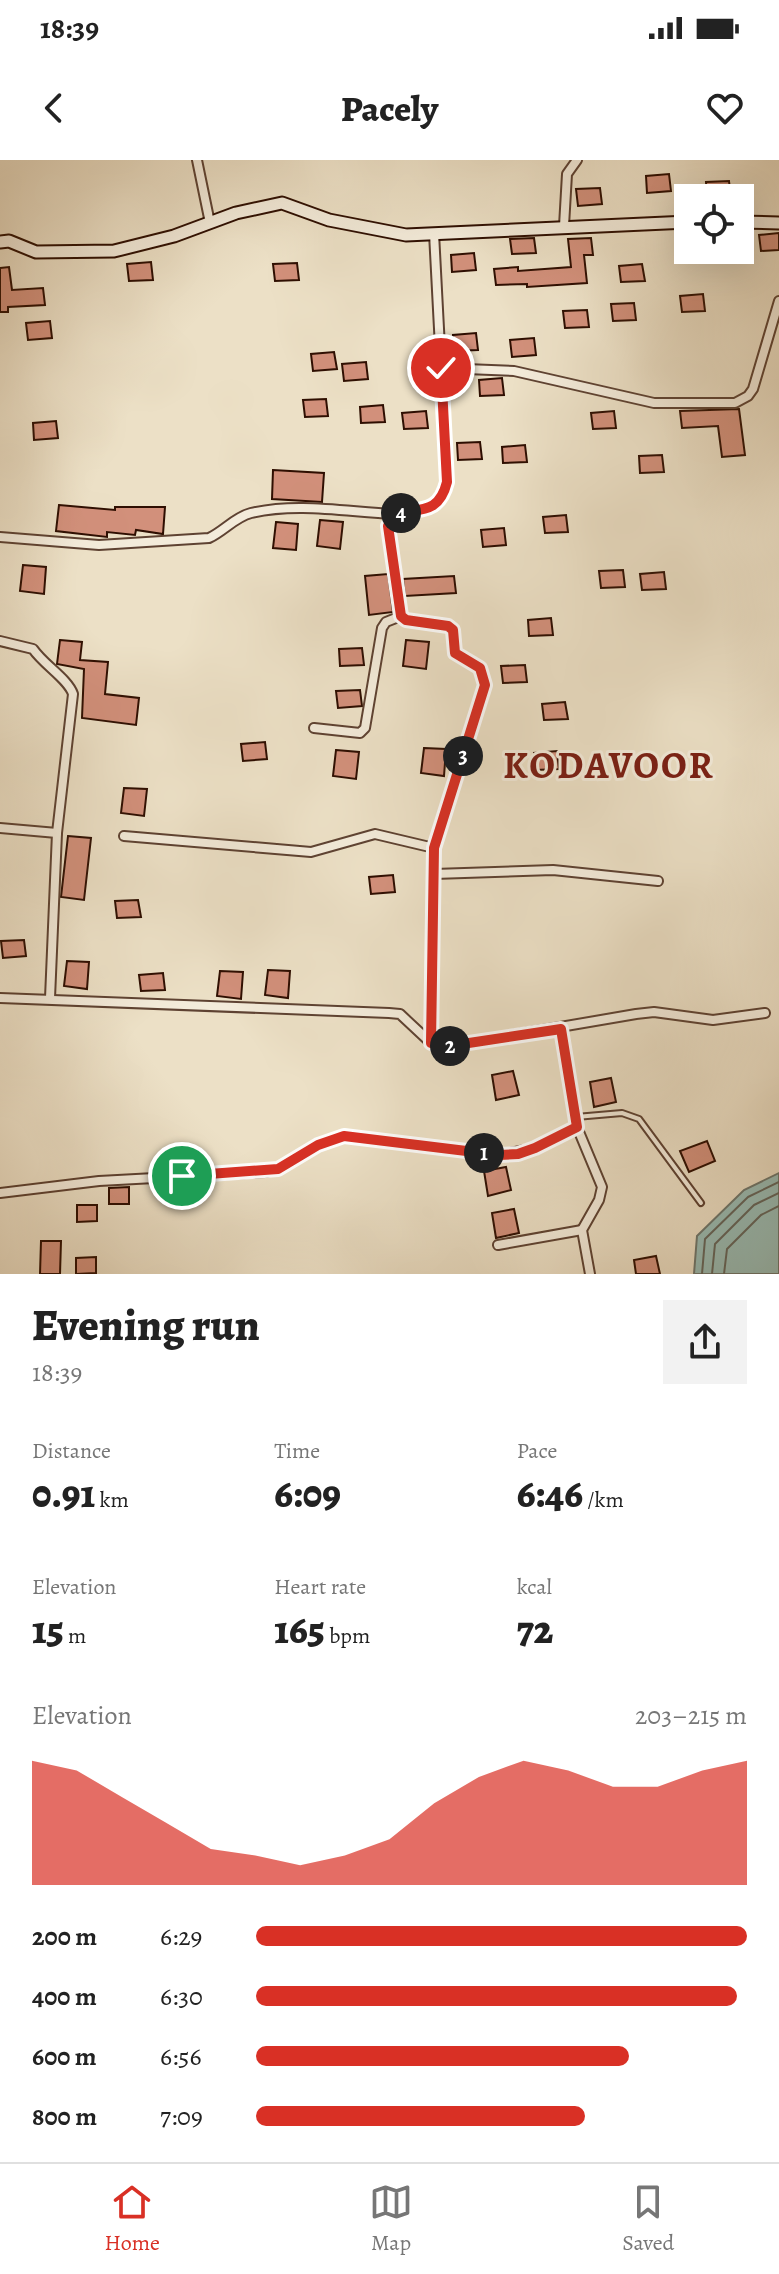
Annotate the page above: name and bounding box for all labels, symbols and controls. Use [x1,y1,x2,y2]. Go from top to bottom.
text: 18:39 [40,8,99,48]
text: Pacely [341,84,438,133]
icon: back [32,86,76,130]
icon: heart [703,86,747,130]
map controls [674,184,754,264]
button: locate [674,184,754,264]
pin [407,334,475,402]
icon: check [419,346,463,390]
pin: 4 [381,493,421,533]
text: 4 [396,498,406,528]
pin: 3 [443,736,483,776]
district label: KODAVOOR [503,739,715,791]
text: 3 [458,741,468,771]
pin: 2 [430,1026,470,1066]
text: 2 [445,1031,455,1061]
pin: 1 [464,1133,504,1173]
text: 1 [480,1138,488,1168]
pin [148,1142,216,1210]
icon: arrive [160,1154,204,1198]
text: Evening run [32,1295,260,1355]
button: share [663,1300,747,1384]
text: 18:39 [32,1355,82,1390]
text: Distance [32,1436,111,1466]
text: Time [274,1436,320,1466]
text: Pace [517,1436,557,1466]
text: 0.91 [32,1466,95,1521]
text: 6:09 [274,1466,341,1521]
text: 6:46 [517,1466,583,1521]
text: km [95,1485,129,1515]
text: /km [583,1485,624,1515]
text: Elevation [32,1572,116,1602]
text: Heart rate [274,1572,366,1602]
text: kcal [517,1572,552,1602]
text: 15 [32,1602,64,1657]
text: 165 [274,1602,325,1657]
text: 72 [517,1602,553,1657]
text: m [64,1621,86,1651]
text: bpm [325,1621,370,1651]
text: Elevation [32,1698,132,1733]
text: 203–215 m [635,1698,747,1733]
text: 200 m [32,1919,97,1954]
text: 6:29 [160,1919,202,1954]
text: 400 m [32,1979,97,2014]
text: 6:30 [160,1979,203,2014]
text: 600 m [32,2039,97,2074]
text: 6:56 [160,2039,201,2074]
text: 800 m [32,2099,97,2134]
text: 7:09 [160,2099,203,2134]
tab: Home [105,2180,160,2258]
tab: Map [369,2180,413,2258]
tab: Saved [622,2180,674,2258]

